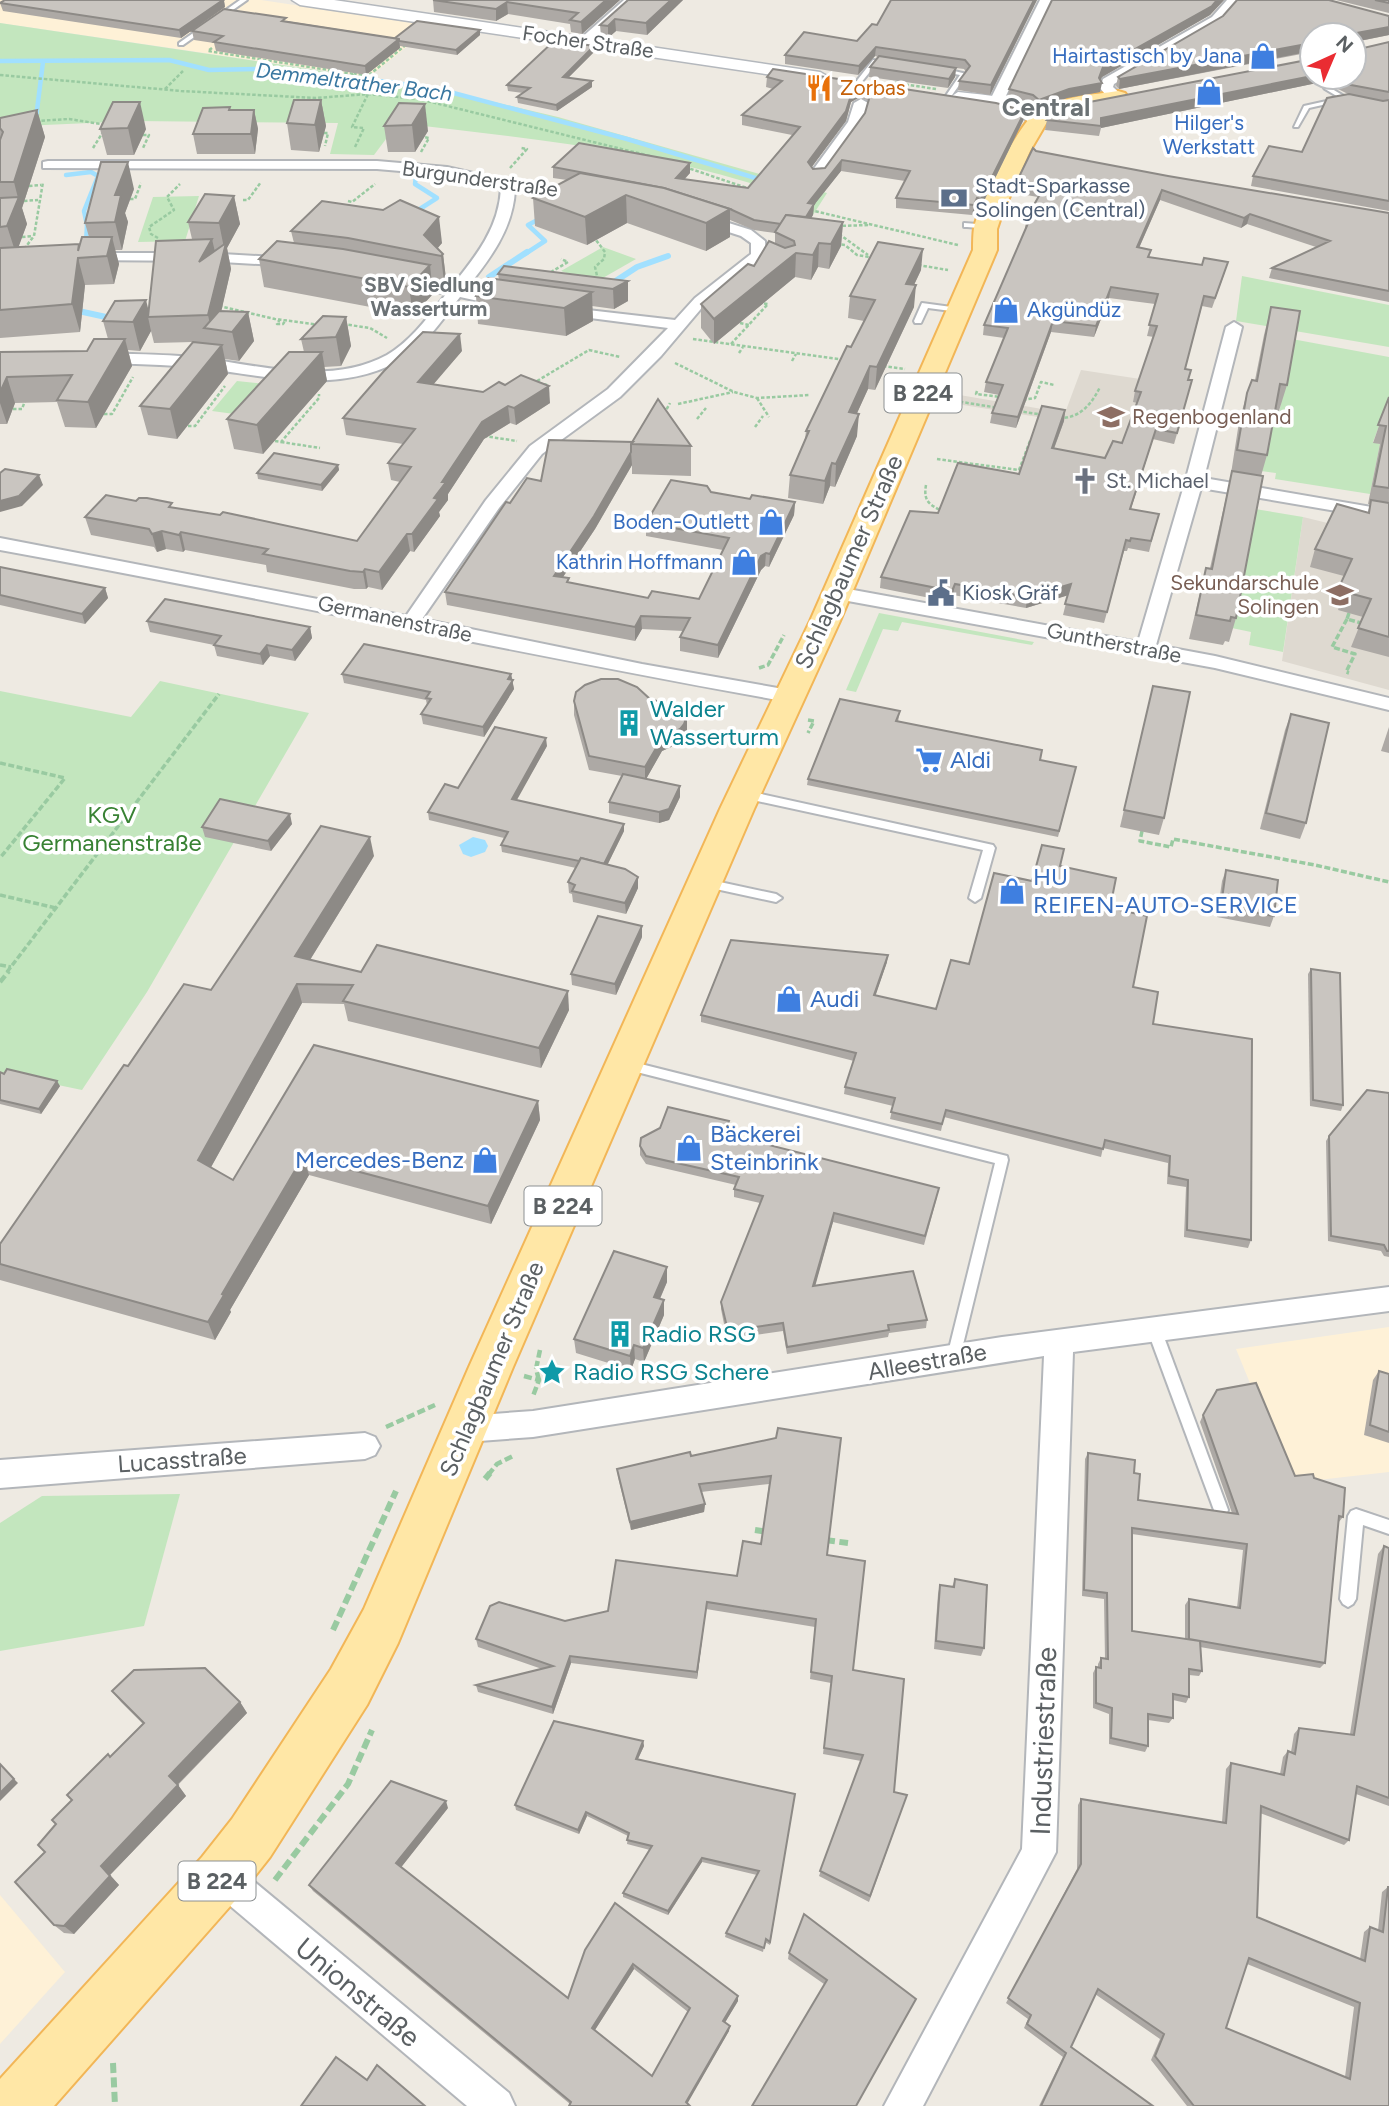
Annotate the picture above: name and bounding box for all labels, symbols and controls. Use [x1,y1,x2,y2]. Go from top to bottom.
street label: Focher Straße [521,20,655,63]
north arrow [1298,21,1368,91]
text: N [1331,31,1358,58]
shop icon: Hairtastisch by Jana [1248,41,1278,71]
place label: Hairtastisch by Jana [1052,43,1242,68]
water label: Demmeltrather Bach [255,57,454,106]
restaurant icon: Zorbas [804,73,834,103]
place label: Zorbas [840,75,906,100]
shop icon: Hilger's Werkstatt [1194,77,1224,107]
district label: Central [1002,91,1090,123]
place label: Hilger's Werkstatt [1163,110,1255,159]
street label: Burgunderstraße [401,155,560,202]
place label: Stadt-Sparkasse Solingen (Central) [975,173,1145,222]
bank icon: Stadt-Sparkasse Solingen (Central) [939,183,969,213]
district label: SBV Siedlung Wasserturm [364,272,494,321]
shop icon: Akgündüz [991,295,1021,325]
place label: Akgündüz [1027,297,1121,322]
road number: B 224 [884,374,962,412]
school or university icon: Regenbogenland [1096,402,1126,432]
place label: Regenbogenland [1132,404,1291,429]
street label: Schlagbaumer Straße [788,450,909,673]
church icon: St. Michael [1070,466,1100,496]
place label: St. Michael [1106,468,1209,493]
shop icon: Boden-Outlett [756,507,786,537]
place label: Boden-Outlett [613,509,750,534]
shop icon: Kathrin Hoffmann [729,547,759,577]
place label: Kathrin Hoffmann [556,549,723,574]
place label: Sekundarschule Solingen [1170,570,1319,619]
public building icon: Kiosk Gräf [926,578,956,608]
place label: Kiosk Gräf [962,580,1059,605]
school or university icon: Sekundarschule Solingen [1325,580,1355,610]
street label: Germanenstraße [316,590,474,647]
street label: Guntherstraße [1045,617,1183,668]
place label: Walder Wasserturm [650,694,779,751]
building icon: Walder Wasserturm [614,708,644,738]
supermarket icon: Aldi [914,745,944,775]
place label: Aldi [950,745,991,774]
park label: KGV Germanenstraße [22,800,202,857]
place label: HU REIFEN-AUTO-SERVICE [1033,862,1298,919]
shop icon: HU REIFEN-AUTO-SERVICE [997,876,1027,906]
shop icon: Audi [774,984,804,1014]
place label: Audi [810,984,859,1013]
place label: Bäckerei Steinbrink [710,1119,819,1176]
shop icon: Bäckerei Steinbrink [674,1133,704,1163]
place label: Mercedes-Benz [295,1145,464,1174]
shop icon: Mercedes-Benz [470,1145,500,1175]
road number: B 224 [524,1186,602,1226]
street label: Schlagbaumer Straße [433,1257,550,1481]
building icon: Radio RSG [605,1319,635,1349]
place label: Radio RSG [641,1319,756,1348]
street label: Alleestraße [865,1337,989,1386]
place icon: Radio RSG Schere [537,1357,567,1387]
place label: Radio RSG Schere [573,1357,769,1386]
street label: Lucasstraße [116,1441,248,1478]
street label: Industriestraße [1023,1646,1063,1836]
road number: B 224 [178,1862,256,1900]
street label: Unionstraße [289,1930,427,2054]

